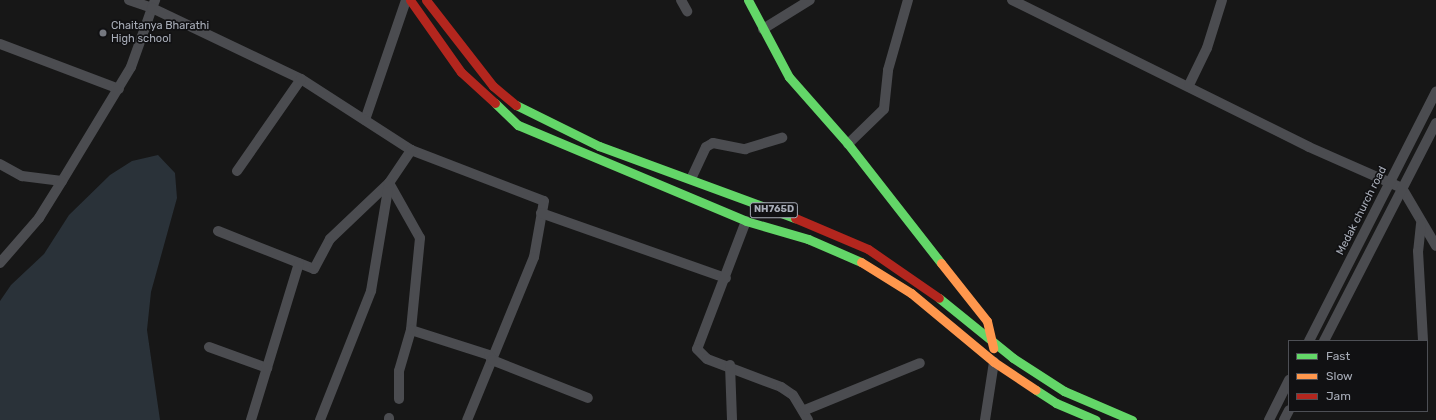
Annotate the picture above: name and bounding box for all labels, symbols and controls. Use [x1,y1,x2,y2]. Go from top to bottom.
place label: Chaitanya Bharathi High school [111,20,209,46]
marker: Chaitanya Bharathi High school [98,28,108,38]
street label: Medak church road [1334,164,1390,258]
road number: NH765D [749,202,799,218]
legend [1288,340,1428,412]
text: Fast [1326,349,1350,363]
text: Slow [1326,369,1353,383]
text: Jam [1326,389,1351,403]

